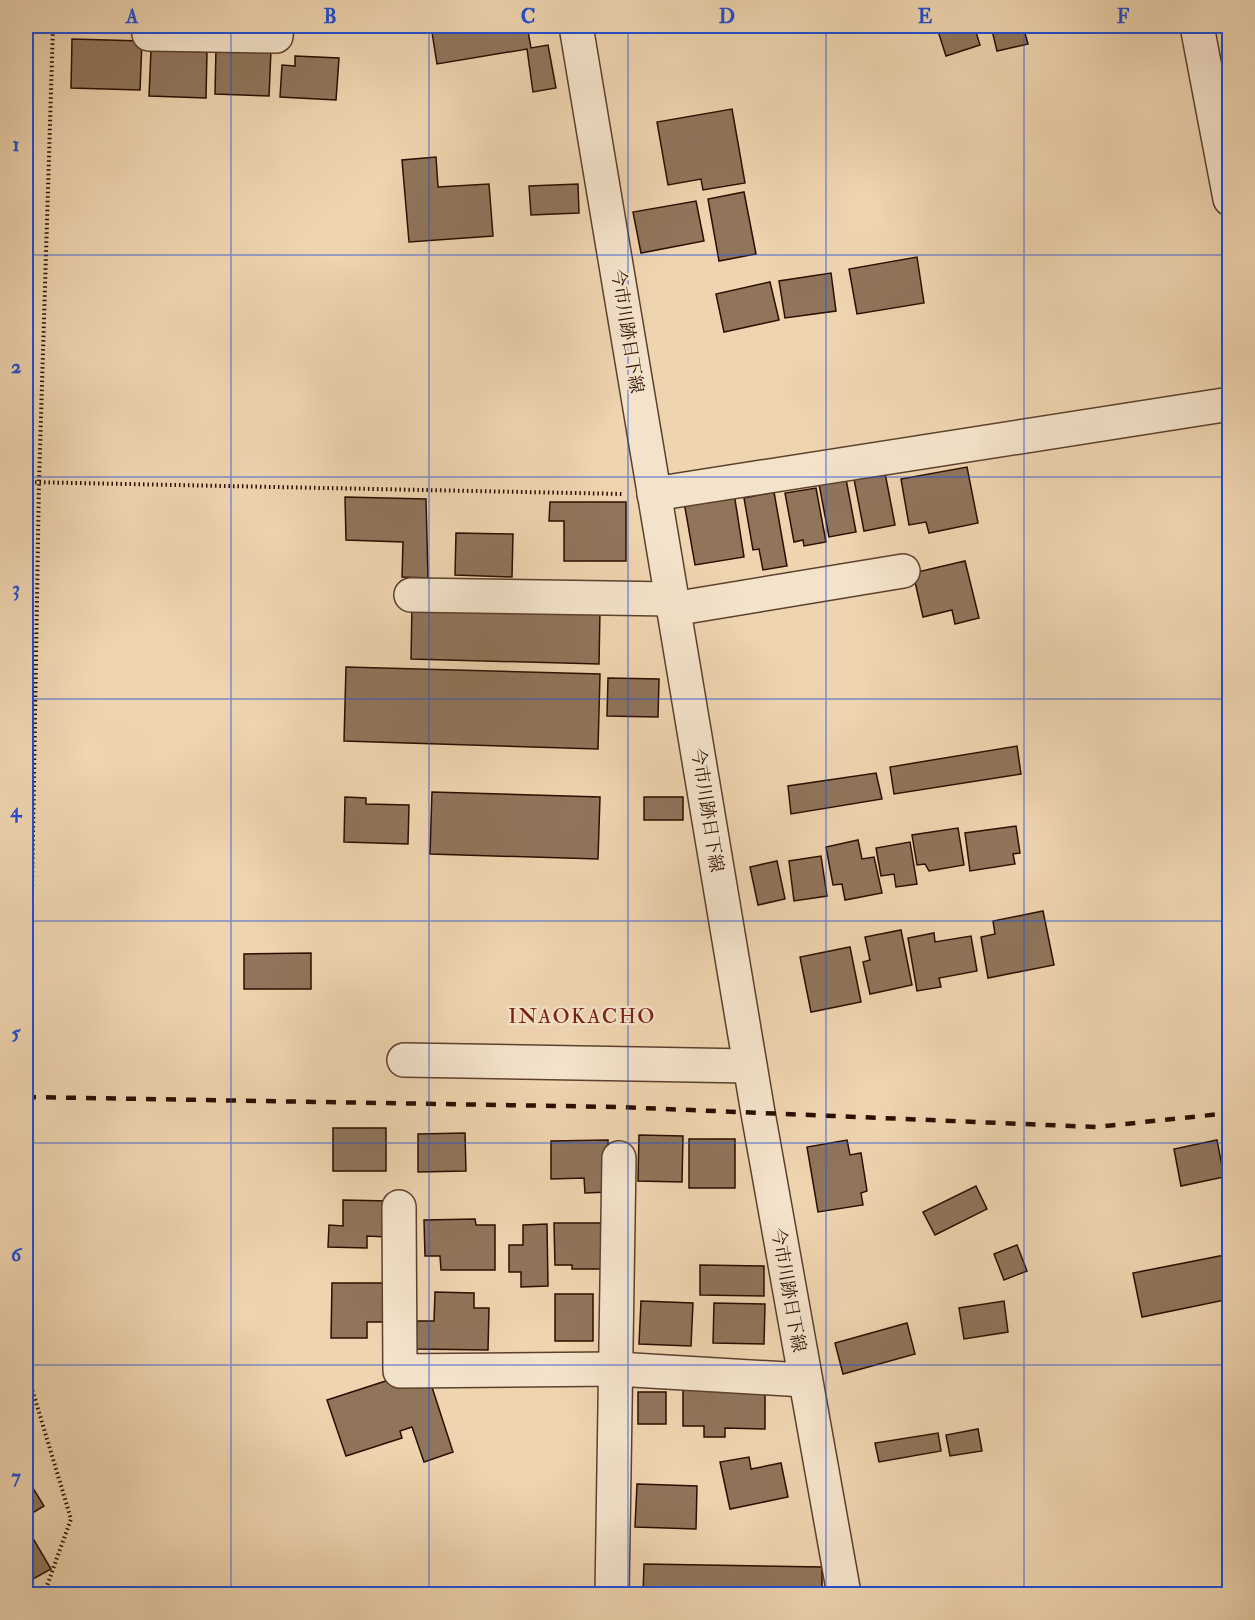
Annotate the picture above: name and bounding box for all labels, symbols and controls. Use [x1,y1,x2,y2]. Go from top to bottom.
text: A [125,4,139,29]
text: B [323,4,337,29]
text: C [521,4,535,29]
text: D [719,4,735,29]
text: E [918,4,933,29]
text: F [1117,4,1130,29]
text: 1 [12,132,20,157]
street label: 今市川跡日下線 [606,267,648,395]
text: 2 [11,354,21,379]
text: 3 [12,576,20,601]
street label: 今市川跡日下線 [686,746,728,874]
text: 4 [10,798,23,823]
district label: INAOKACHO [508,1003,656,1030]
text: 5 [12,1020,22,1045]
street label: 今市川跡日下線 [766,1226,810,1354]
text: 6 [11,1242,23,1267]
text: 7 [11,1464,21,1489]

